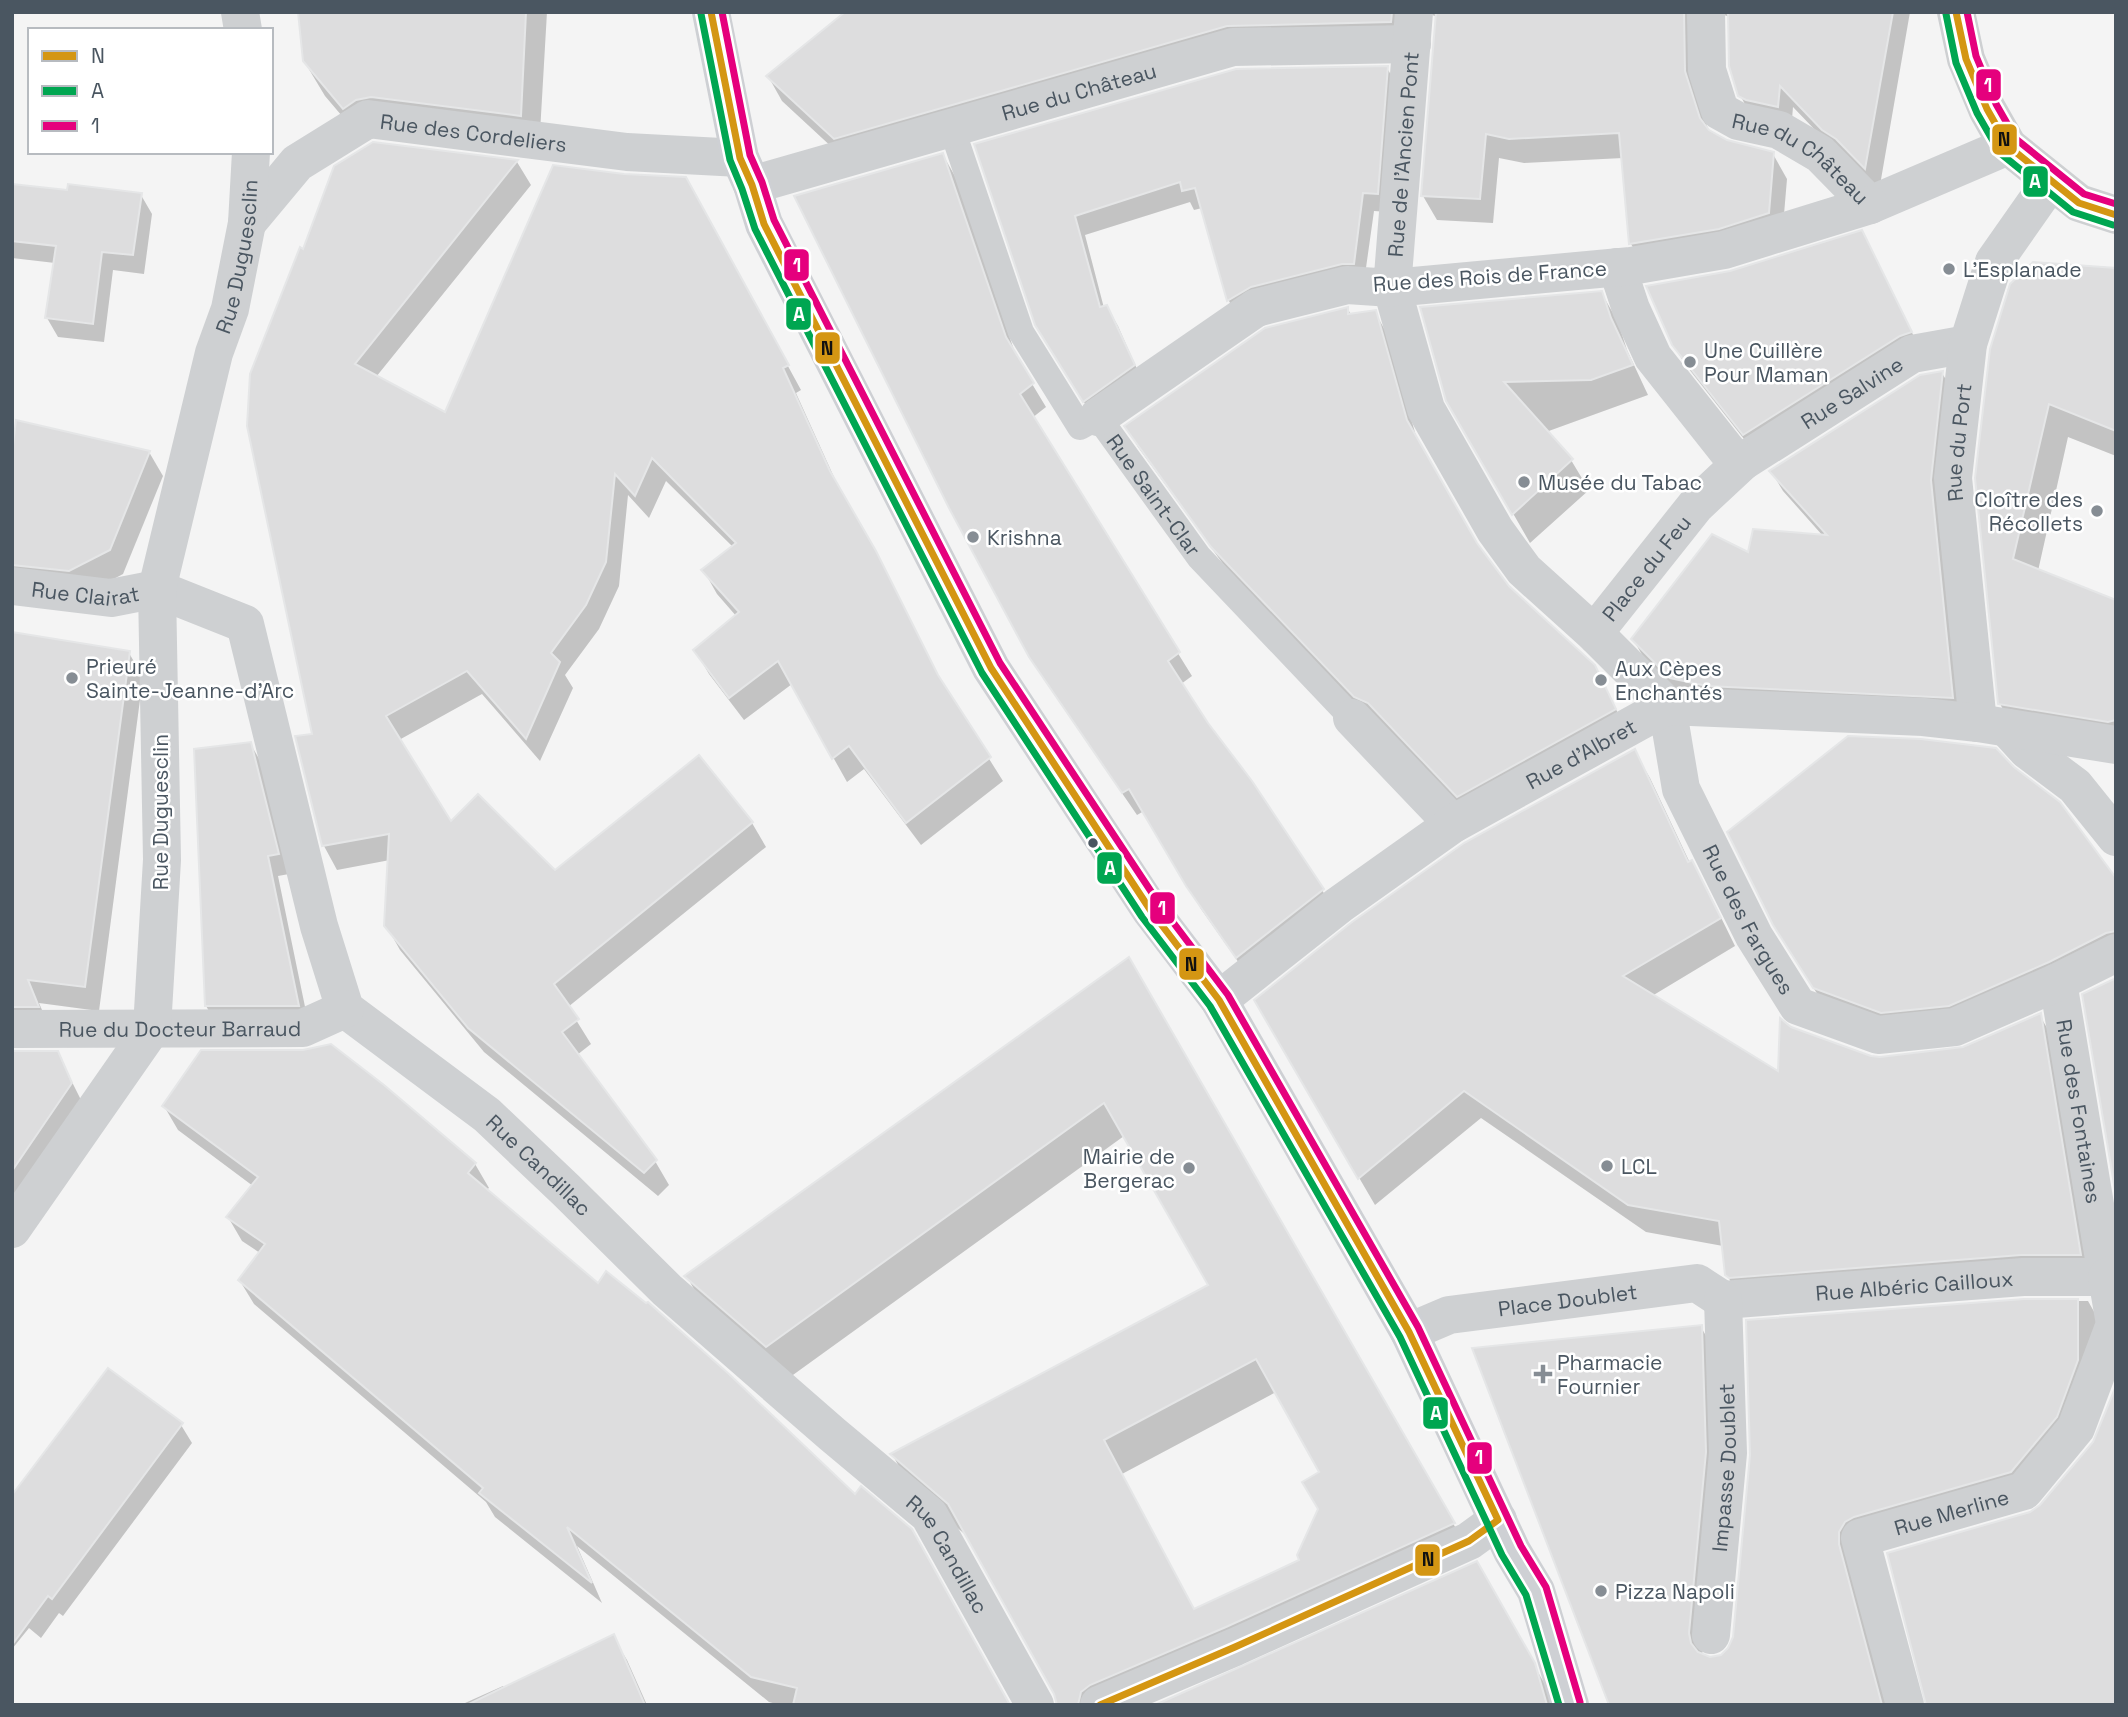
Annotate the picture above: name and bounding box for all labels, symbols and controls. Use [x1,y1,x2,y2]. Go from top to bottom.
legend [28,28,273,154]
text: N [91,42,105,69]
street label: Rue de l'Ancien Pont [1381,51,1424,258]
street label: Rue du Château [998,56,1159,126]
line badge: 1 [1975,68,2002,102]
text: 1 [1984,73,1992,98]
text: A [91,77,104,104]
street label: Rue des Cordeliers [379,107,568,158]
street label: Rue du Château [1730,107,1875,210]
text: 1 [91,112,100,139]
line badge: N [1991,123,2018,156]
text: N [1998,127,2010,152]
line badge: A [2022,165,2049,198]
text: A [2029,169,2041,194]
street label: Rue Duguesclin [209,179,263,337]
line badge: 1 [783,248,810,282]
text: 1 [793,253,801,278]
street label: Rue des Rois de France [1372,254,1608,298]
place label: L'Esplanade [1963,256,2082,283]
marker: L'Esplanade [1941,261,1957,277]
line badge: A [785,297,812,331]
text: A [793,302,805,327]
line badge: N [814,331,841,365]
text: N [821,336,833,361]
place label: Une Cuillère Pour Maman [1704,337,1829,388]
street label: Rue Salvine [1796,350,1908,435]
marker: Une Cuillère Pour Maman [1682,354,1698,370]
street label: Rue du Port [1939,382,1977,503]
street label: Rue Saint-Clar [1101,428,1207,561]
place label: Musée du Tabac [1538,469,1702,496]
marker: Musée du Tabac [1516,474,1532,490]
place label: Cloître des Récollets [1974,486,2083,537]
marker: Cloître des Récollets [2089,503,2105,519]
street label: Place du Feu [1596,509,1697,626]
place label: Krishna [987,524,1062,551]
marker: Krishna [965,529,981,545]
street label: Rue Clairat [30,575,142,611]
place label: Prieuré Sainte-Jeanne-d'Arc [86,653,294,704]
place label: Aux Cèpes Enchantés [1615,655,1723,706]
marker: Prieuré Sainte-Jeanne-d'Arc [64,670,80,686]
marker: Aux Cèpes Enchantés [1593,672,1609,688]
street label: Rue d'Albret [1521,712,1641,795]
street label: Rue Duguesclin [147,734,174,890]
unlabelled marker [1086,836,1100,850]
street label: Rue des Fargues [1697,840,1801,999]
line badge: A [1096,851,1123,885]
text: A [1104,856,1116,881]
line badge: 1 [1149,891,1176,925]
text: 1 [1158,896,1166,921]
line badge: N [1178,947,1205,981]
text: N [1185,952,1197,977]
street label: Rue du Docteur Barraud [59,1015,301,1042]
street label: Rue des Fontaines [2051,1017,2108,1205]
street label: Rue Candillac [481,1108,598,1221]
place label: Mairie de Bergerac [1083,1143,1175,1194]
place label: LCL [1621,1153,1657,1180]
marker: LCL [1599,1158,1615,1174]
marker: Mairie de Bergerac [1181,1160,1197,1176]
street label: Rue Albéric Cailloux [1814,1264,2014,1306]
street label: Place Doublet [1496,1277,1639,1322]
place label: Pharmacie Fournier [1557,1349,1662,1400]
marker: Pharmacie Fournier [1535,1366,1551,1382]
street label: Impasse Doublet [1705,1383,1742,1553]
line badge: A [1422,1396,1449,1430]
text: A [1430,1401,1442,1426]
line badge: 1 [1466,1441,1493,1475]
text: 1 [1475,1445,1483,1470]
street label: Rue Merline [1891,1483,2012,1541]
street label: Rue Candillac [901,1489,995,1618]
line badge: N [1414,1543,1441,1577]
text: N [1422,1547,1434,1572]
place label: Pizza Napoli [1615,1578,1735,1605]
marker: Pizza Napoli [1593,1583,1609,1599]

